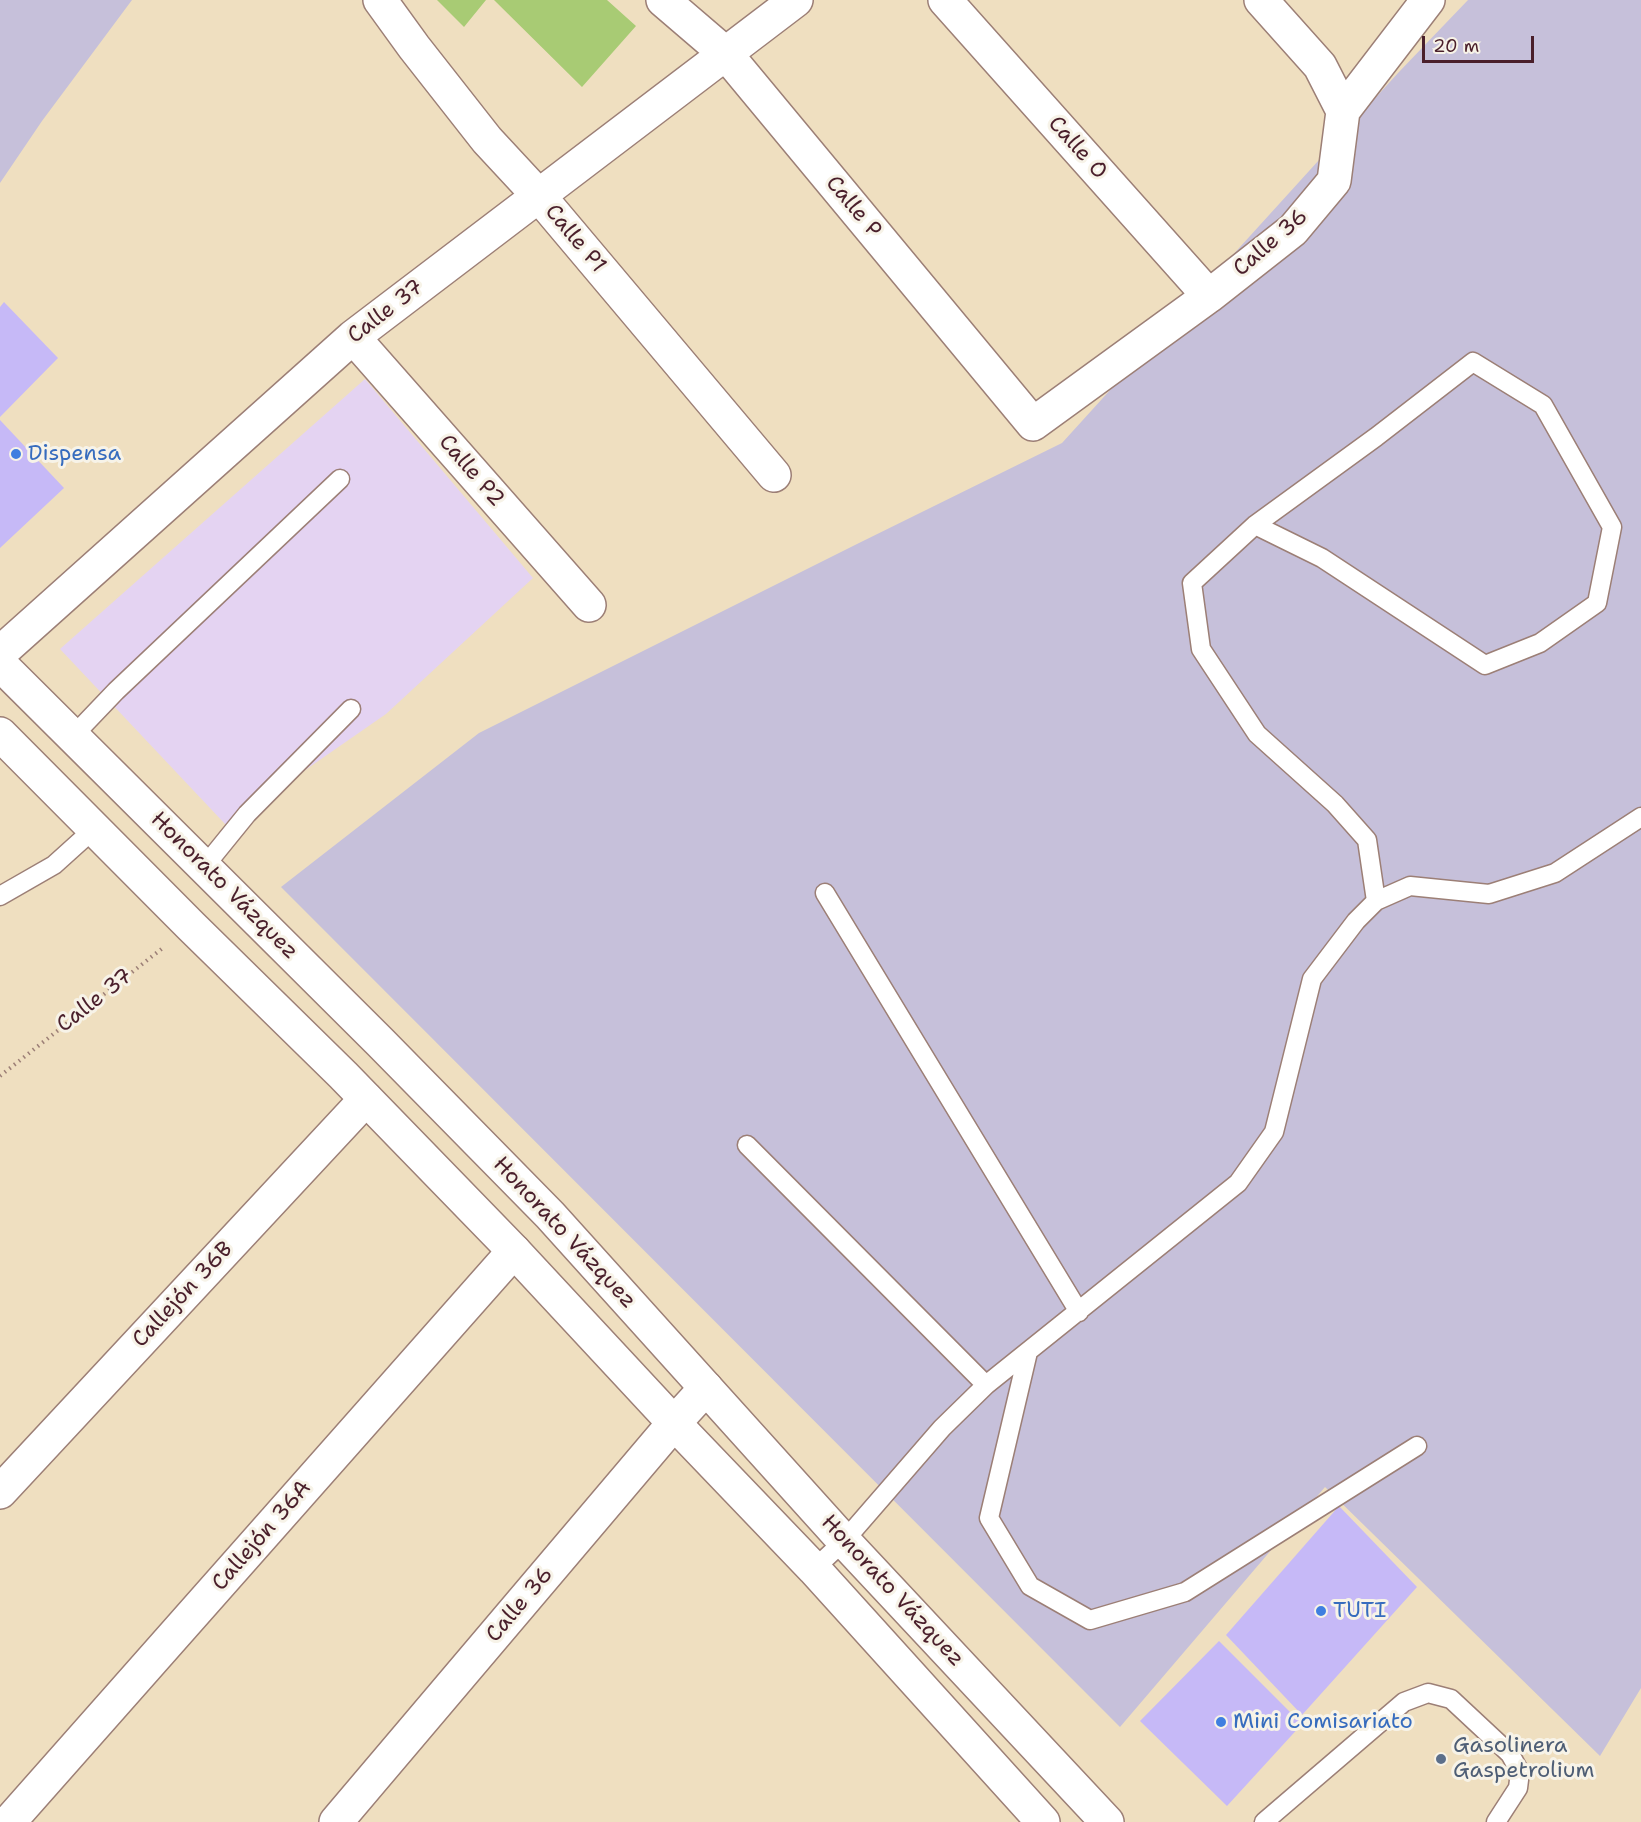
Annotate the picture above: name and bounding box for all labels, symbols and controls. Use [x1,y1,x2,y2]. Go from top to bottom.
scale bar [1425,24,1538,62]
text: 20 m [1433,34,1479,58]
street label: Calle O [1042,111,1112,185]
street label: Calle P [820,171,886,243]
street label: Calle P1 [539,199,611,279]
street label: Calle 36 [1228,204,1314,282]
street label: Calle 37 [343,274,429,350]
street label: Calle P2 [433,430,509,512]
place label: Dispensa [28,441,121,467]
marker: Dispensa [9,447,23,461]
street label: Honorato Vázquez [145,807,303,965]
street label: Calle 37 [52,963,138,1039]
street label: Honorato Vázquez [487,1152,641,1314]
street label: Callejón 36B [127,1237,239,1353]
street label: Callejón 36A [207,1475,317,1597]
street label: Honorato Vázquez [815,1510,969,1672]
street label: Calle 36 [481,1562,559,1648]
place label: TUTI [1333,1598,1386,1624]
marker: TUTI [1314,1604,1328,1618]
place label: Mini Comisariato [1233,1709,1413,1735]
marker: Mini Comisariato [1214,1715,1228,1729]
place label: Gasolinera Gaspetrolium [1453,1733,1594,1784]
marker: Gasolinera Gaspetrolium [1434,1752,1448,1766]

